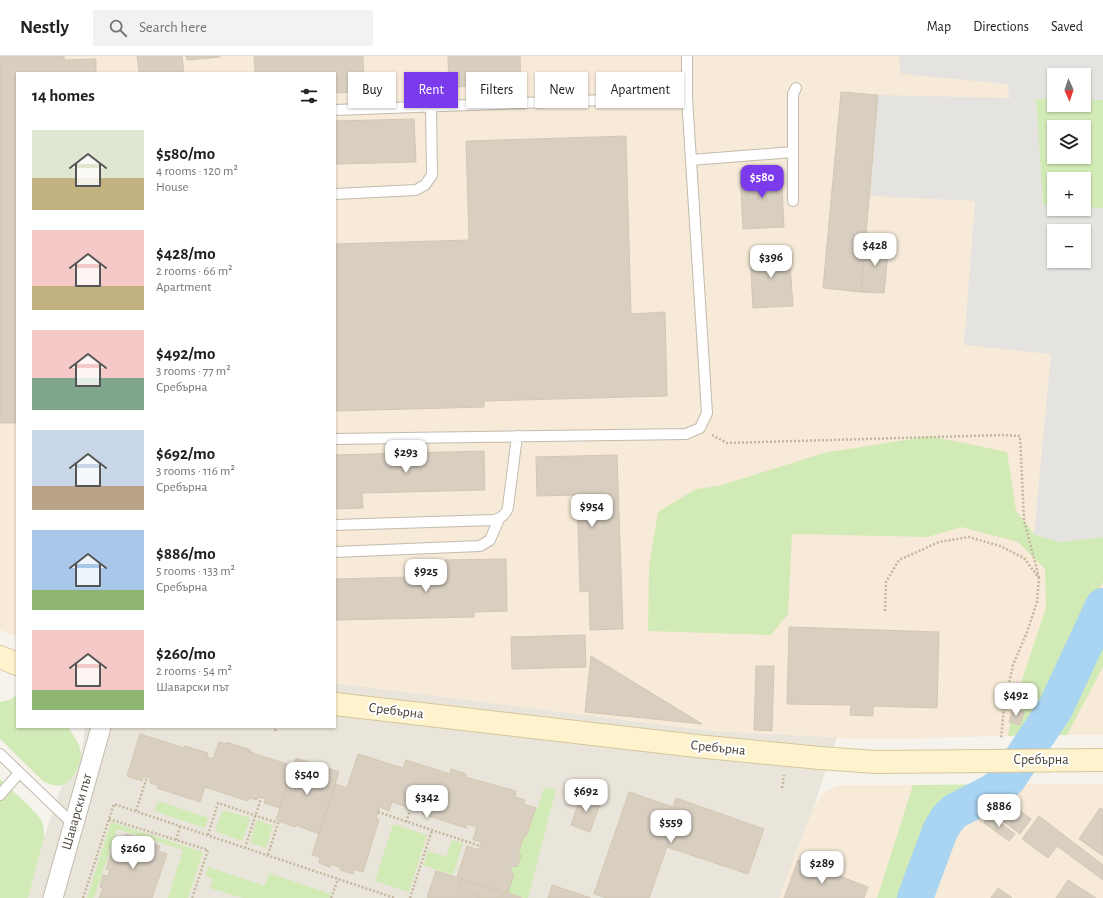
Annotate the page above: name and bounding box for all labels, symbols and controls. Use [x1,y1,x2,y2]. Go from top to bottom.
search box [93,10,373,46]
icon: search [107,17,129,39]
text: Nestly [20,18,69,37]
text: Search here [139,20,207,35]
text: Map [927,20,951,34]
text: Directions [973,20,1029,34]
text: Saved [1051,20,1083,34]
north arrow [1047,68,1091,112]
map controls [1047,68,1091,268]
chip: Buy [348,72,396,108]
chip: Rent [404,72,458,108]
chip: Filters [466,72,527,108]
chip: New [535,72,588,108]
chip: Apartment [596,72,684,108]
icon: filters [298,85,320,107]
text: 14 homes [32,87,95,104]
button: layers [1047,120,1091,164]
text: $580/mo [156,145,215,162]
icon: home [64,146,112,194]
text: 4 rooms · 120 m² [156,165,238,178]
pin: $580 [738,165,786,199]
text: $580 [750,171,774,184]
button: + [1047,172,1091,216]
text: House [156,181,188,194]
button: − [1047,224,1091,268]
pin: $428 [851,233,899,267]
text: $428 [863,239,887,252]
text: $428/mo [156,245,216,262]
pin: $396 [747,245,795,279]
icon: home [64,246,112,294]
text: $396 [759,251,783,264]
text: 2 rooms · 66 m² [156,265,233,278]
text: Apartment [156,281,211,294]
text: $492/mo [156,345,215,362]
icon: home [64,346,112,394]
text: 3 rooms · 77 m² [156,365,231,378]
text: Сребърна [156,381,207,394]
pin: $293 [382,440,430,474]
text: $692/mo [156,445,215,462]
icon: home [64,446,112,494]
text: $293 [394,446,418,459]
text: 3 rooms · 116 m² [156,465,235,478]
text: Сребърна [156,481,207,494]
pin: $954 [568,494,616,528]
text: $954 [580,500,604,513]
text: $886/mo [156,545,216,562]
icon: home [64,546,112,594]
pin: $925 [402,559,450,593]
text: 5 rooms · 133 m² [156,565,235,578]
text: $925 [414,565,438,578]
text: Сребърна [156,581,207,594]
text: $260/mo [156,645,216,662]
icon: home [64,646,112,694]
text: 2 rooms · 54 m² [156,665,232,678]
text: Шаварски път [156,681,229,694]
pin: $492 [992,683,1040,717]
text: $492 [1004,689,1028,702]
street label: Сребърна [368,701,425,721]
street label: Сребърна [690,738,747,758]
street label: Сребърна [1013,753,1069,767]
pin: $540 [283,762,331,796]
text: $540 [295,768,319,781]
street label: Шаварски път [59,771,95,852]
pin: $692 [562,779,610,813]
pin: $342 [403,785,451,819]
text: $692 [574,785,598,798]
text: $342 [415,791,439,804]
pin: $886 [975,794,1023,828]
text: $886 [987,800,1011,813]
pin: $559 [647,810,695,844]
text: $559 [659,816,683,829]
pin: $260 [109,836,157,870]
text: $260 [120,842,146,855]
pin: $289 [798,851,846,885]
text: $289 [810,857,834,870]

